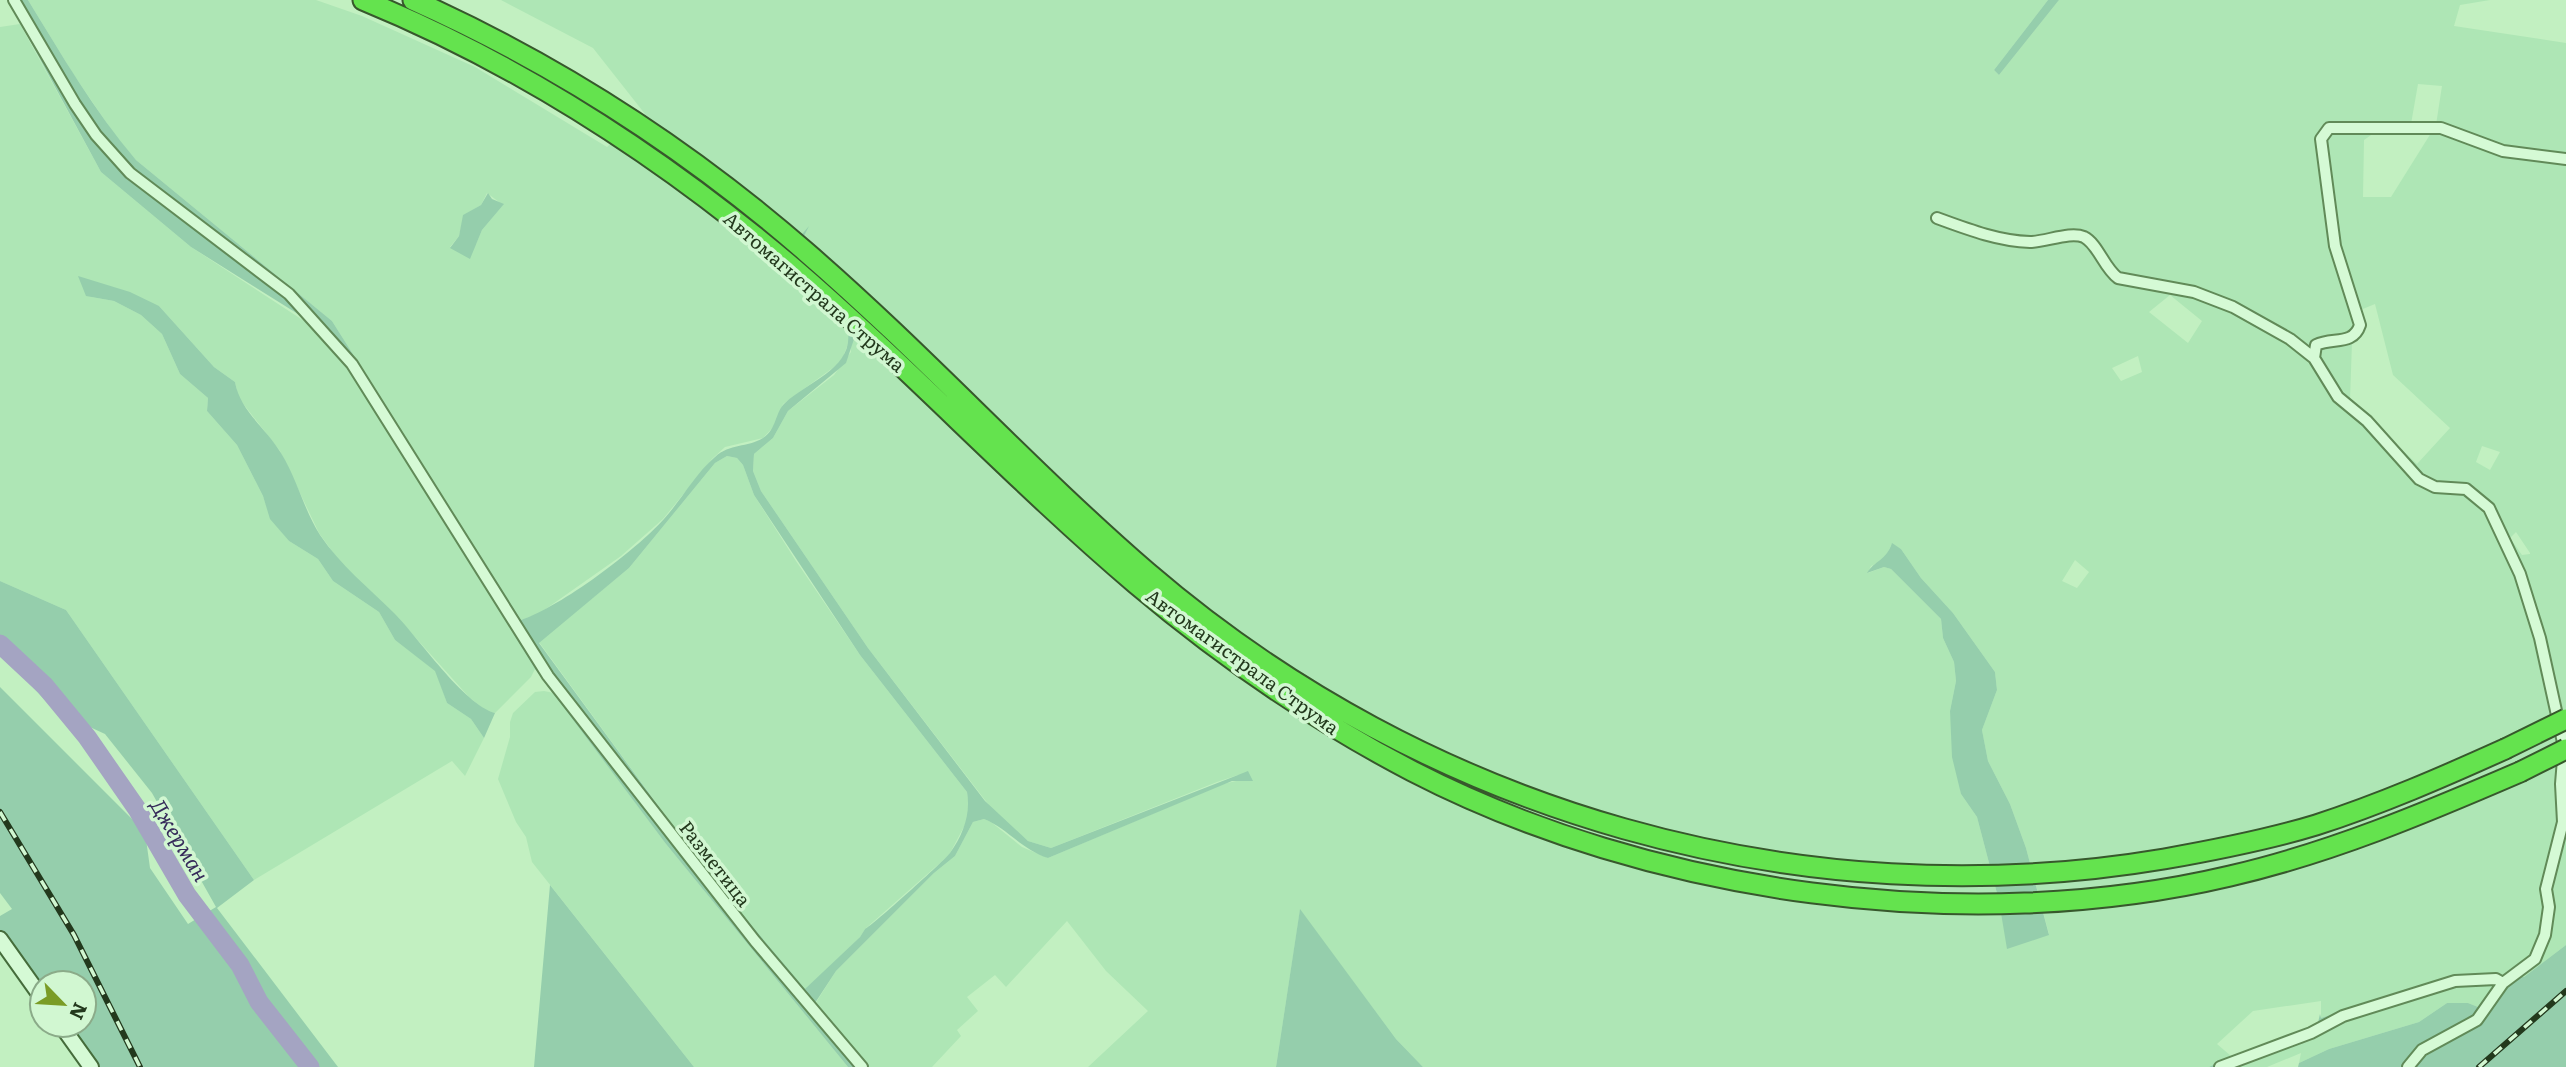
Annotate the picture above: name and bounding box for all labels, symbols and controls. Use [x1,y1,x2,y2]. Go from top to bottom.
street label: Автомагистрала Струма [718,204,913,378]
street label: Автомагистрала Струма [1141,581,1346,741]
water label: Джерман [144,792,218,886]
street label: Разметица [673,814,759,913]
north arrow [28,969,98,1039]
text: N [63,998,95,1025]

